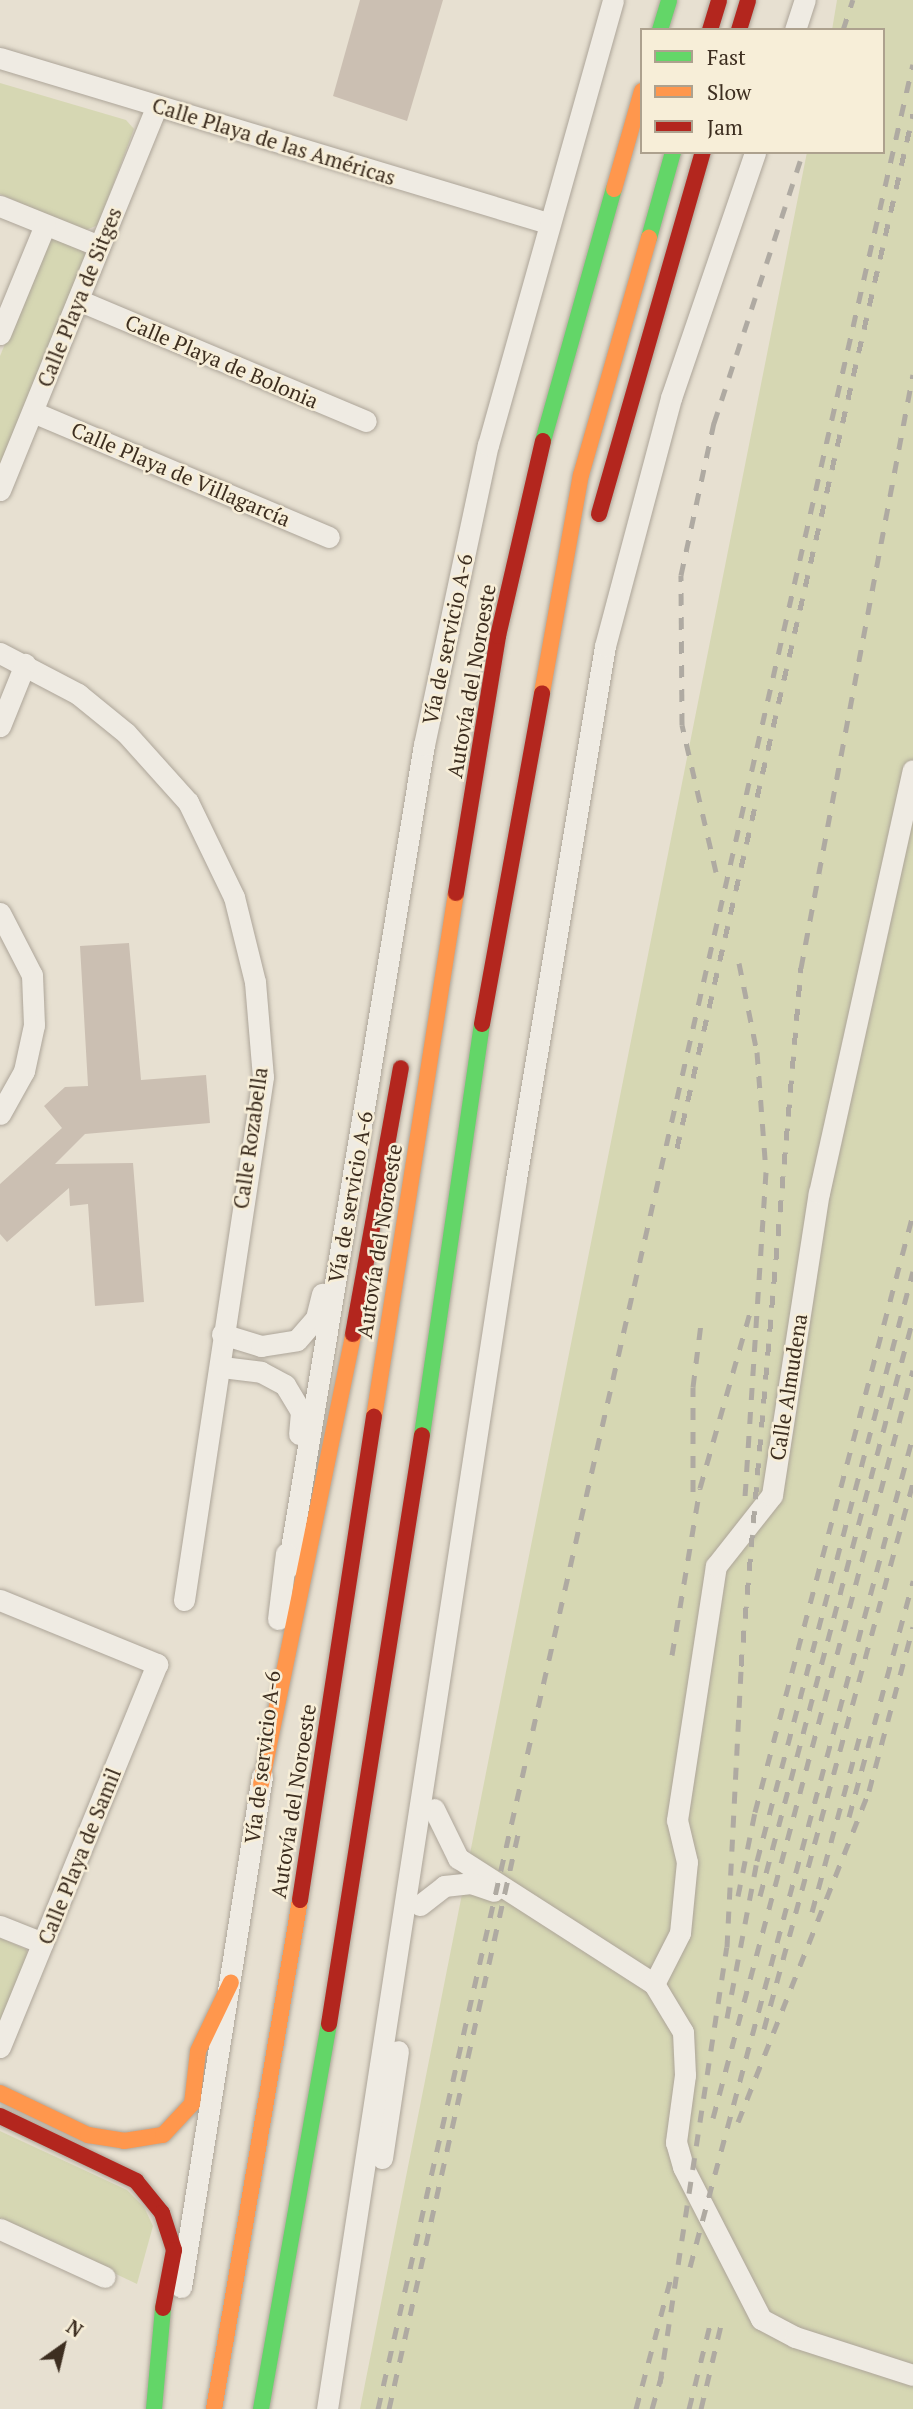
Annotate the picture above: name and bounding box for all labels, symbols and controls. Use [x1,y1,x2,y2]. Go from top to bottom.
legend [640,28,885,154]
text: Fast [707,43,746,71]
text: Slow [707,78,751,106]
street label: Calle Playa de las Américas [149,92,399,190]
text: Jam [707,113,743,141]
street label: Calle Playa de Sitges [31,203,127,391]
street label: Calle Playa de Bolonia [122,309,322,413]
street label: Calle Playa de Villagarcía [68,416,294,532]
street label: Vía de servicio A-6 [417,551,477,727]
street label: Autovía del Noroeste [442,582,500,780]
street label: Calle Rozabella [228,1065,272,1211]
street label: Vía de servicio A-6 [322,1109,378,1285]
street label: Autovía del Noroeste [351,1142,407,1340]
street label: Calle Almudena [764,1312,812,1462]
street label: Vía de servicio A-6 [239,1669,285,1845]
street label: Autovía del Noroeste [265,1702,321,1900]
street label: Calle Playa de Samil [32,1764,126,1948]
north arrow [28,2311,98,2381]
text: N [62,2314,88,2343]

